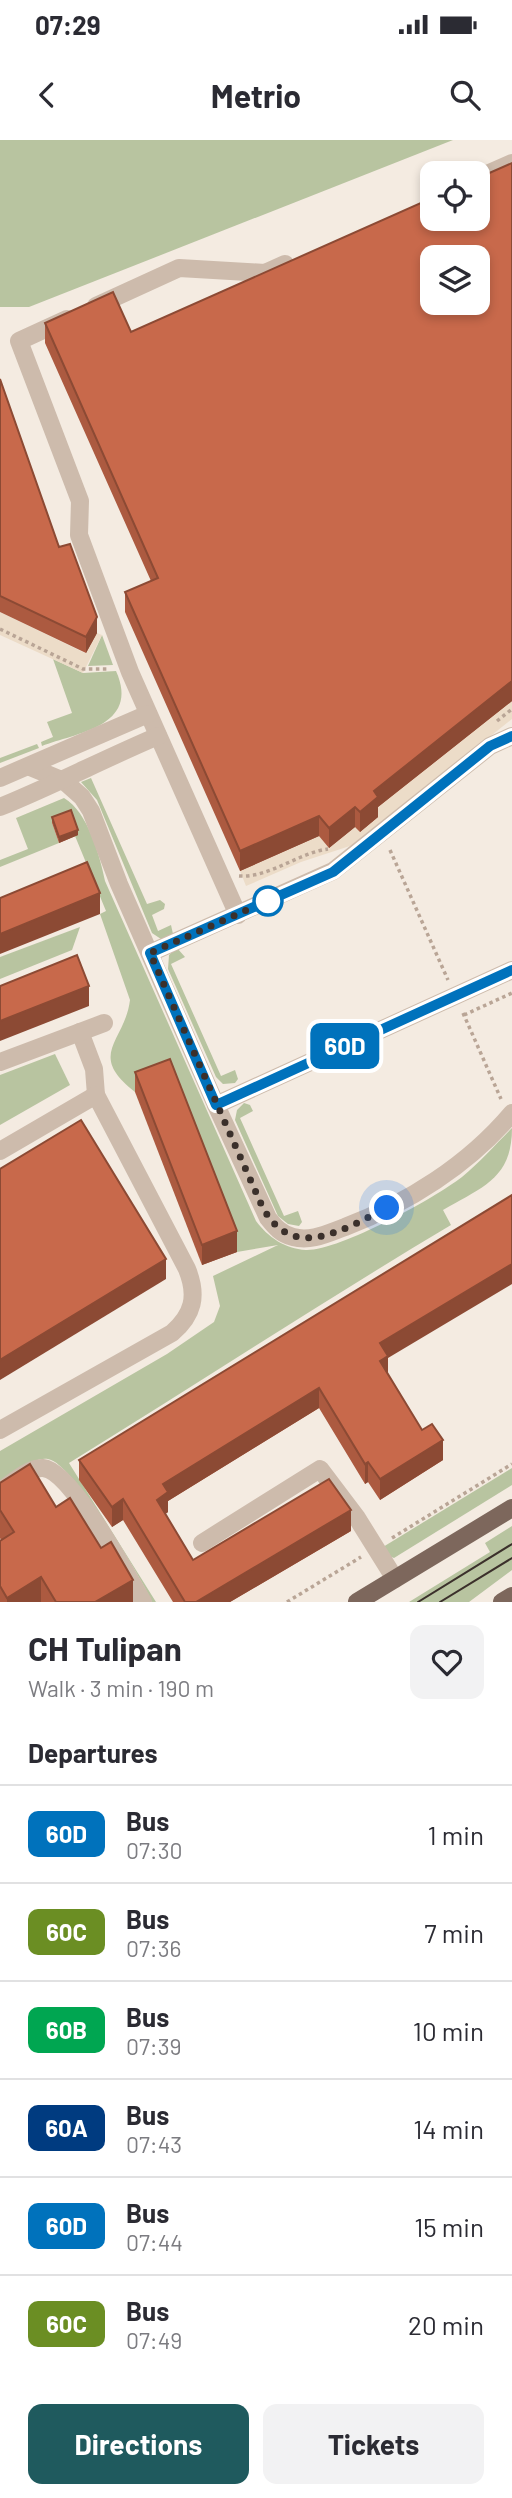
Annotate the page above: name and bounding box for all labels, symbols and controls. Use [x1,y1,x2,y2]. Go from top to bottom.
text: 07:29 [35,9,101,40]
icon: back [28,76,66,114]
text: Metrio [211,76,301,114]
icon: search [446,76,484,114]
map controls [420,161,490,315]
button: locate [420,161,490,231]
button: layers [420,245,490,315]
unlabelled marker [253,886,283,916]
line badge: 60D [305,1023,385,1069]
text: 60D [324,1031,366,1060]
your location [369,1190,404,1225]
button: heart [410,1625,484,1699]
text: CH Tulipan [28,1628,182,1668]
text: Walk · 3 min · 190 m [28,1674,214,1702]
text: Departures [28,1737,158,1768]
text: Bus [126,1805,169,1836]
text: 60D [46,1819,87,1848]
text: 1 min [428,1819,484,1850]
text: 07:30 [126,1836,183,1864]
text: Bus [126,1903,169,1934]
text: 60C [46,1917,87,1946]
text: 7 min [424,1917,484,1948]
text: 07:36 [126,1934,181,1962]
text: Bus [126,2001,169,2032]
text: 60B [46,2015,87,2044]
text: 10 min [413,2015,484,2046]
text: 07:39 [126,2032,182,2060]
text: Bus [126,2099,169,2130]
text: 60A [45,2113,88,2142]
text: 14 min [413,2113,484,2144]
text: 07:43 [126,2130,182,2158]
text: Bus [126,2197,169,2228]
text: 60D [46,2211,87,2240]
text: 15 min [414,2211,484,2242]
text: 07:44 [126,2228,183,2256]
text: Bus [126,2295,169,2326]
text: 60C [46,2309,87,2338]
text: 20 min [408,2309,484,2340]
text: 07:49 [126,2326,182,2354]
button: Directions [28,2404,249,2484]
button: Tickets [263,2404,484,2484]

